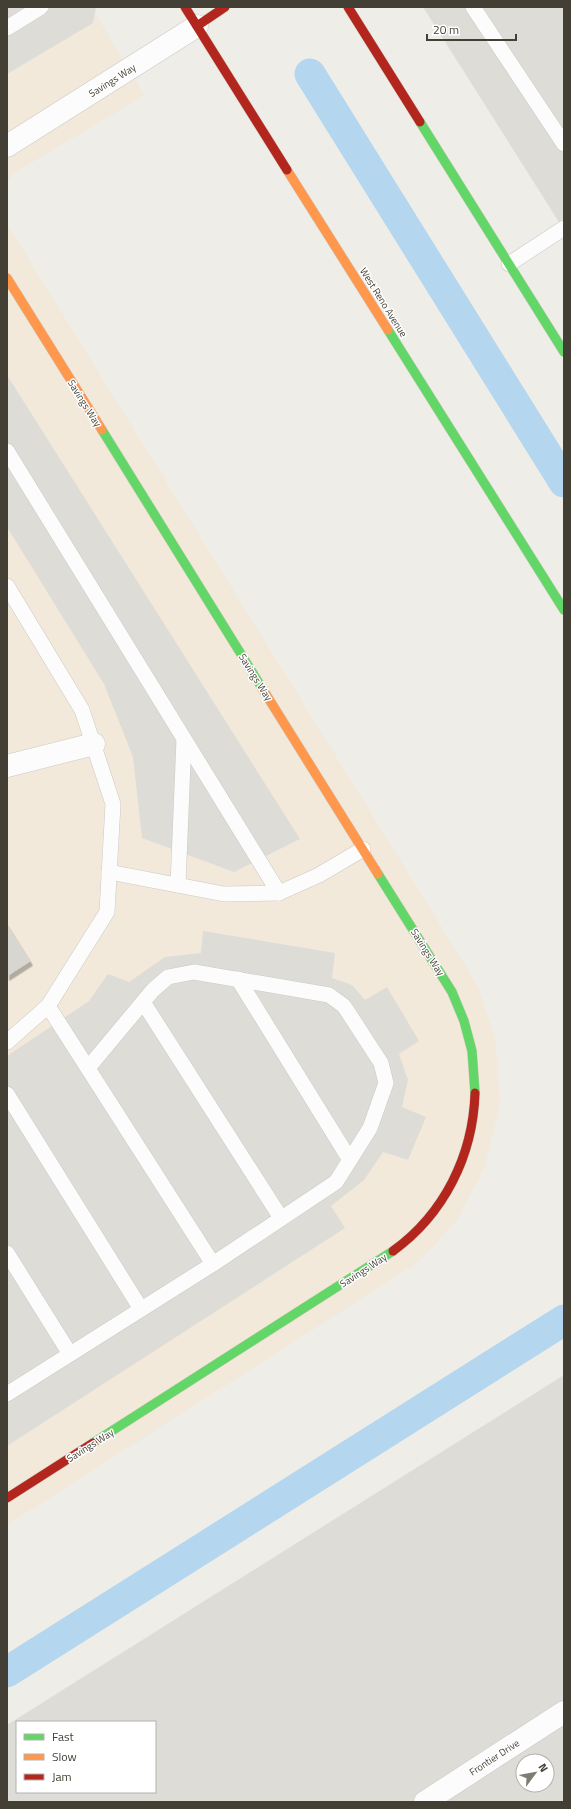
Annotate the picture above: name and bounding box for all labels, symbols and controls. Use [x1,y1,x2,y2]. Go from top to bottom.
scale bar [427,16,516,42]
text: 20 m [433,20,459,39]
street label: Savings Way [86,60,139,101]
street label: West Reno Avenue [356,265,411,340]
street label: Savings Way [64,377,105,430]
street label: Savings Way [235,651,276,704]
street label: Savings Way [407,926,448,979]
street label: Savings Way [337,1250,390,1291]
street label: Savings Way [64,1425,117,1466]
legend [16,1721,156,1793]
text: Fast [52,1727,75,1746]
street label: Frontier Drive [466,1736,522,1779]
text: Slow [52,1747,77,1766]
north arrow [515,1753,555,1793]
text: N [535,1760,552,1775]
text: Jam [52,1767,72,1786]

